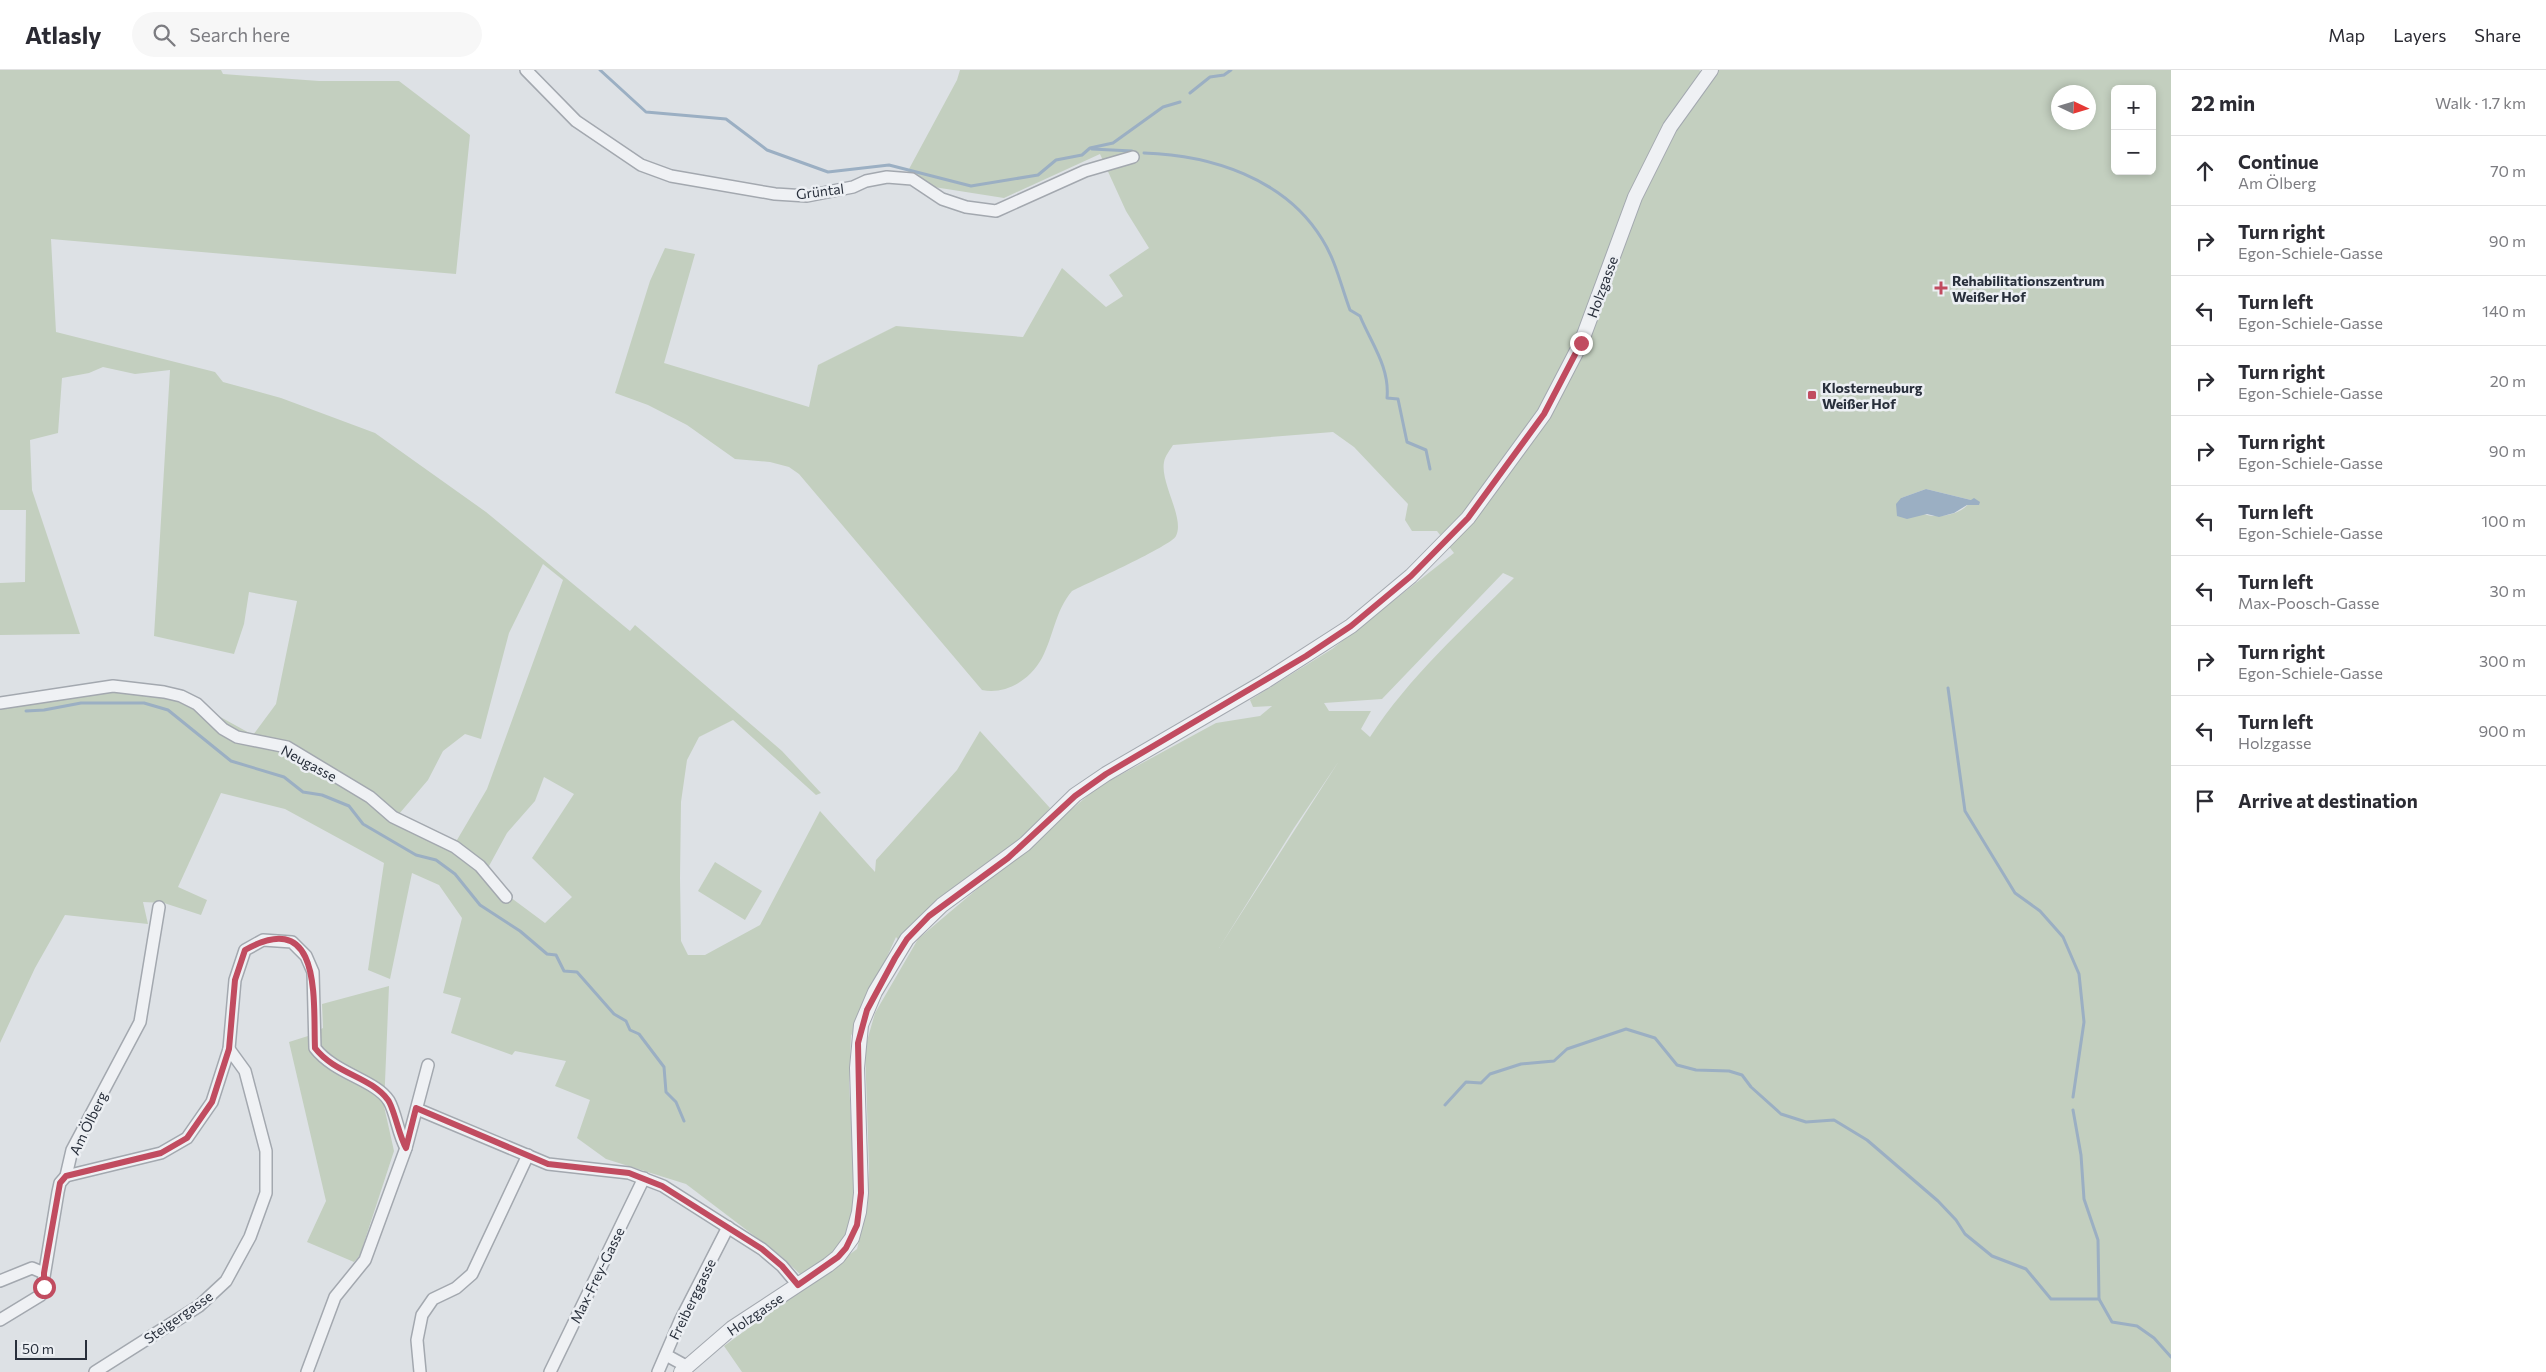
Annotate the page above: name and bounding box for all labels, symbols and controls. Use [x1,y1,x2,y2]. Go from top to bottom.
search box [132,12,482,57]
text: Atlasly [25,20,102,49]
icon: search [150,21,178,49]
text: Search here [190,23,290,46]
text: Map [2328,24,2365,46]
text: Layers [2393,24,2446,46]
text: Share [2474,24,2521,46]
north arrow [2051,85,2096,130]
map controls [2111,85,2156,175]
button: + [2111,85,2156,130]
text: 22 min [2191,90,2255,115]
text: Walk · 1.7 km [2435,93,2526,112]
button: − [2111,130,2156,175]
text: Continue [2238,150,2318,173]
icon: ahead [2191,157,2219,185]
text: 70 m [2490,161,2526,180]
text: Am Ölberg [2238,173,2316,192]
street label: Grüntal [795,180,845,202]
text: Turn right [2238,220,2325,243]
icon: right [2191,227,2219,255]
text: 90 m [2489,231,2526,250]
text: Egon-Schiele-Gasse [2238,243,2383,262]
street label: Holzgasse [1583,254,1621,320]
place label: Rehabilitationszentrum Weißer Hof [1952,272,2105,305]
marker: Rehabilitationszentrum Weißer Hof [1934,281,1948,295]
text: Turn left [2238,290,2313,313]
icon: left [2191,297,2219,325]
text: 140 m [2482,301,2526,320]
text: Egon-Schiele-Gasse [2238,313,2383,332]
route end [1570,332,1593,355]
text: Turn right [2238,360,2325,383]
icon: right [2191,367,2219,395]
text: 20 m [2490,371,2526,390]
place label: Klosterneuburg Weißer Hof [1822,379,1923,412]
text: Egon-Schiele-Gasse [2238,383,2383,402]
marker: Klosterneuburg Weißer Hof [1806,389,1818,401]
text: Turn right [2238,430,2325,453]
icon: right [2191,437,2219,465]
text: 90 m [2489,441,2526,460]
text: Egon-Schiele-Gasse [2238,453,2383,472]
text: Turn left [2238,500,2313,523]
icon: left [2191,507,2219,535]
text: 100 m [2481,511,2526,530]
text: Egon-Schiele-Gasse [2238,523,2383,542]
text: Turn left [2238,570,2313,593]
icon: left [2191,577,2219,605]
text: 30 m [2489,581,2526,600]
text: Max-Poosch-Gasse [2238,593,2379,612]
text: Turn right [2238,640,2325,663]
icon: right [2191,647,2219,675]
text: 300 m [2479,651,2526,670]
text: Egon-Schiele-Gasse [2238,663,2383,682]
text: Turn left [2238,710,2313,733]
icon: left [2191,717,2219,745]
text: 900 m [2478,721,2526,740]
text: Holzgasse [2238,733,2311,752]
street label: Neugasse [278,741,340,785]
icon: arrive [2191,787,2219,815]
text: Arrive at destination [2238,789,2418,812]
street label: Am Ölberg [65,1088,111,1157]
street label: Max-Frey-Gasse [566,1224,628,1326]
street label: Freiberggasse [665,1256,719,1342]
route start [33,1276,56,1299]
street label: Steigergasse [140,1287,216,1347]
street label: Holzgasse [724,1289,786,1339]
scale bar [15,1337,88,1360]
text: 50 m [22,1340,54,1357]

